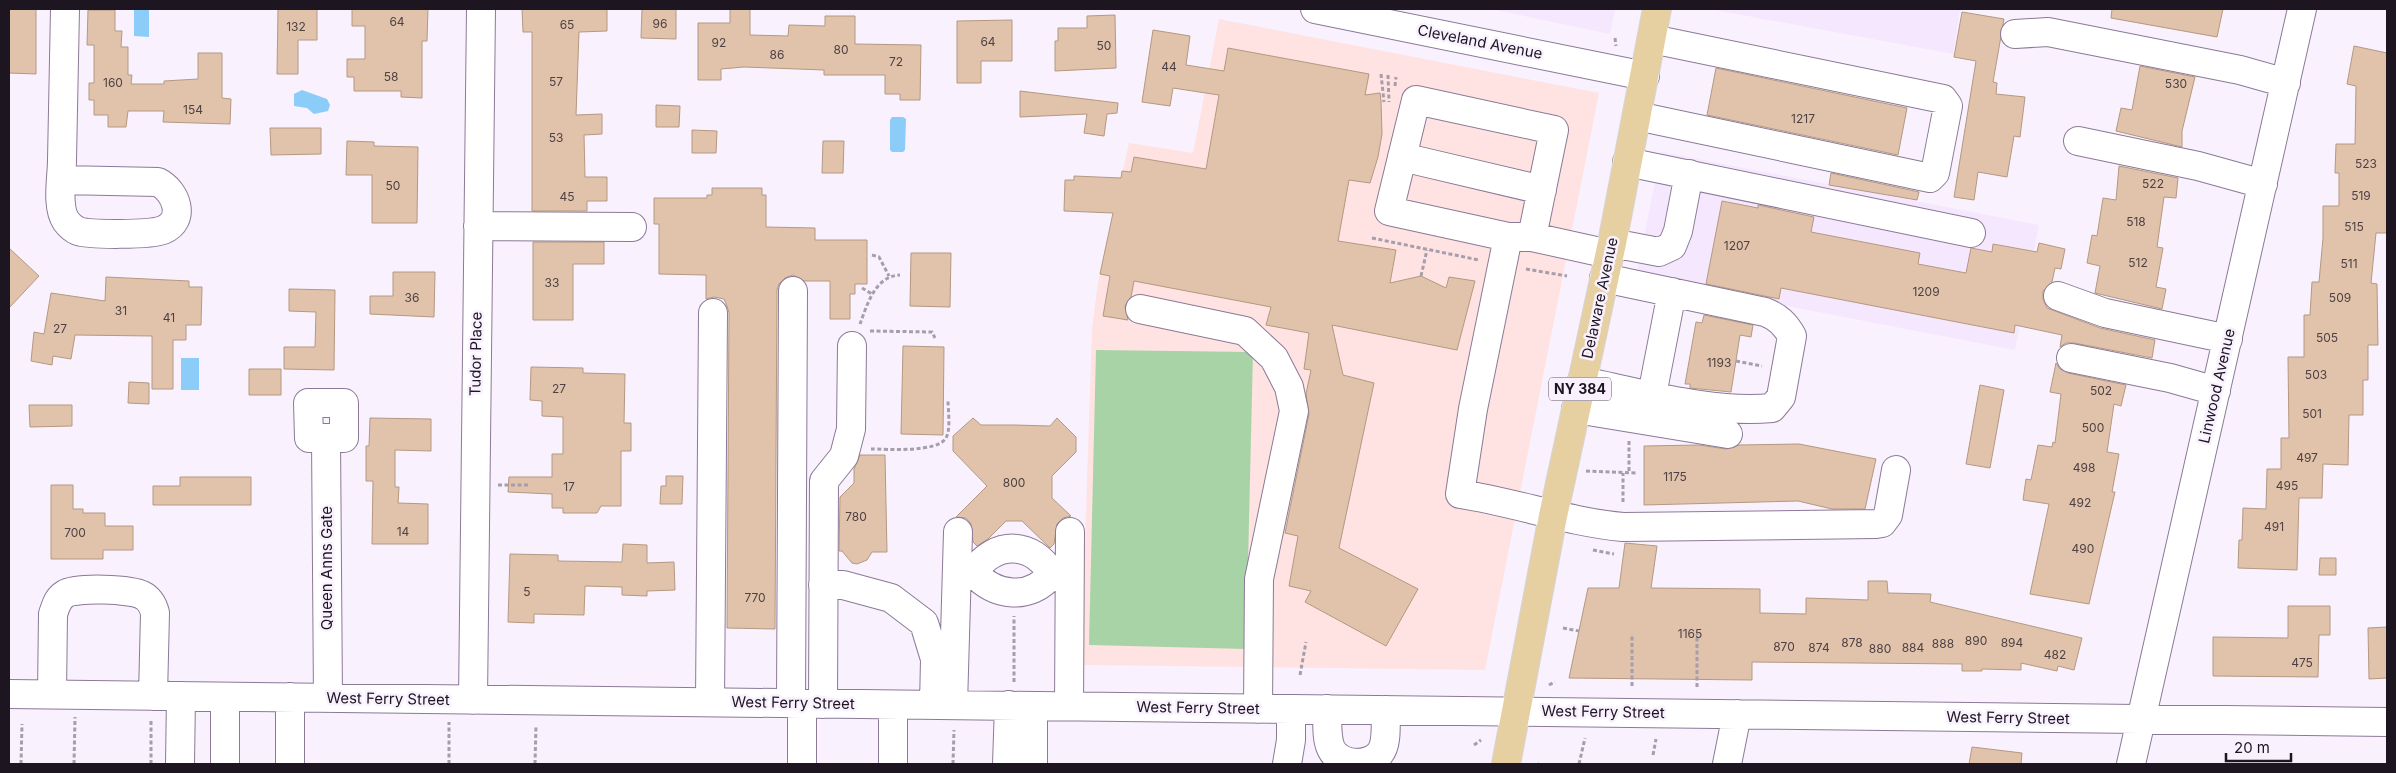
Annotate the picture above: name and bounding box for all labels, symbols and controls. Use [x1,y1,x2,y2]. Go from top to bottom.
house number: 64 [389,14,405,29]
house number: 96 [653,16,667,31]
house number: 65 [560,17,574,32]
house number: 132 [286,19,306,34]
street label: Cleveland Avenue [1416,20,1544,63]
house number: 64 [980,34,996,49]
house number: 92 [712,35,726,50]
house number: 50 [1097,38,1111,53]
house number: 80 [834,42,849,57]
house number: 86 [770,47,784,62]
house number: 72 [889,54,903,69]
house number: 44 [1161,59,1177,74]
house number: 58 [384,69,398,84]
house number: 57 [549,74,563,89]
house number: 160 [103,75,123,90]
house number: 530 [2165,76,2187,91]
house number: 154 [183,102,203,117]
house number: 1217 [1791,111,1815,126]
house number: 53 [549,130,563,145]
house number: 523 [2355,156,2377,171]
house number: 522 [2142,176,2164,191]
house number: 50 [386,178,400,193]
house number: 519 [2351,188,2371,203]
house number: 45 [559,189,575,204]
house number: 518 [2126,214,2146,229]
house number: 515 [2344,219,2364,234]
street label: Delaware Avenue [1577,236,1622,360]
house number: 1207 [1724,238,1750,253]
house number: 512 [2128,255,2148,270]
house number: 511 [2340,256,2358,271]
house number: 33 [545,275,559,290]
house number: 1209 [1912,284,1940,299]
house number: 36 [405,290,419,305]
house number: 509 [2329,290,2351,305]
house number: 31 [115,303,127,318]
house number: 41 [163,310,175,325]
street label: Tudor Place [465,312,486,396]
house number: 27 [53,321,67,336]
street label: Linwood Avenue [2194,327,2239,445]
house number: 505 [2316,330,2338,345]
house number: 1193 [1707,355,1731,370]
house number: 503 [2305,367,2327,382]
road number: NY 384 [1549,378,1611,400]
house number: 27 [552,381,566,396]
house number: 502 [2090,383,2112,398]
house number: 501 [2302,406,2322,421]
house number: 500 [2082,420,2104,435]
house number: 497 [2296,450,2318,465]
house number: 498 [2073,460,2095,475]
house number: 1175 [1663,469,1687,484]
house number: 800 [1003,475,1025,490]
house number: 495 [2276,478,2298,493]
house number: 17 [563,479,575,494]
house number: 492 [2069,495,2091,510]
street label: Queen Anns Gate [317,506,336,630]
house number: 780 [845,509,867,524]
house number: 491 [2264,519,2284,534]
house number: 14 [397,524,410,539]
house number: 700 [64,525,86,540]
house number: 490 [2072,541,2094,556]
house number: 5 [523,584,531,599]
house number: 770 [744,590,766,605]
house number: 1165 [1678,626,1702,641]
house number: 890 [1965,633,1987,648]
house number: 878 [1841,635,1863,650]
house number: 894 [2001,635,2024,650]
house number: 888 [1932,636,1954,651]
house number: 870 [1773,639,1795,654]
house number: 874 [1808,640,1830,655]
house number: 884 [1902,640,1925,655]
house number: 880 [1869,641,1891,656]
house number: 482 [2044,647,2066,662]
house number: 475 [2291,655,2313,670]
street label: West Ferry Street [326,688,450,709]
street label: West Ferry Street [731,692,855,713]
street label: West Ferry Street [1136,697,1260,718]
street label: West Ferry Street [1541,701,1665,722]
street label: West Ferry Street [1946,707,2070,728]
scale bar [2226,730,2291,762]
text: 20 m [2234,738,2270,757]

